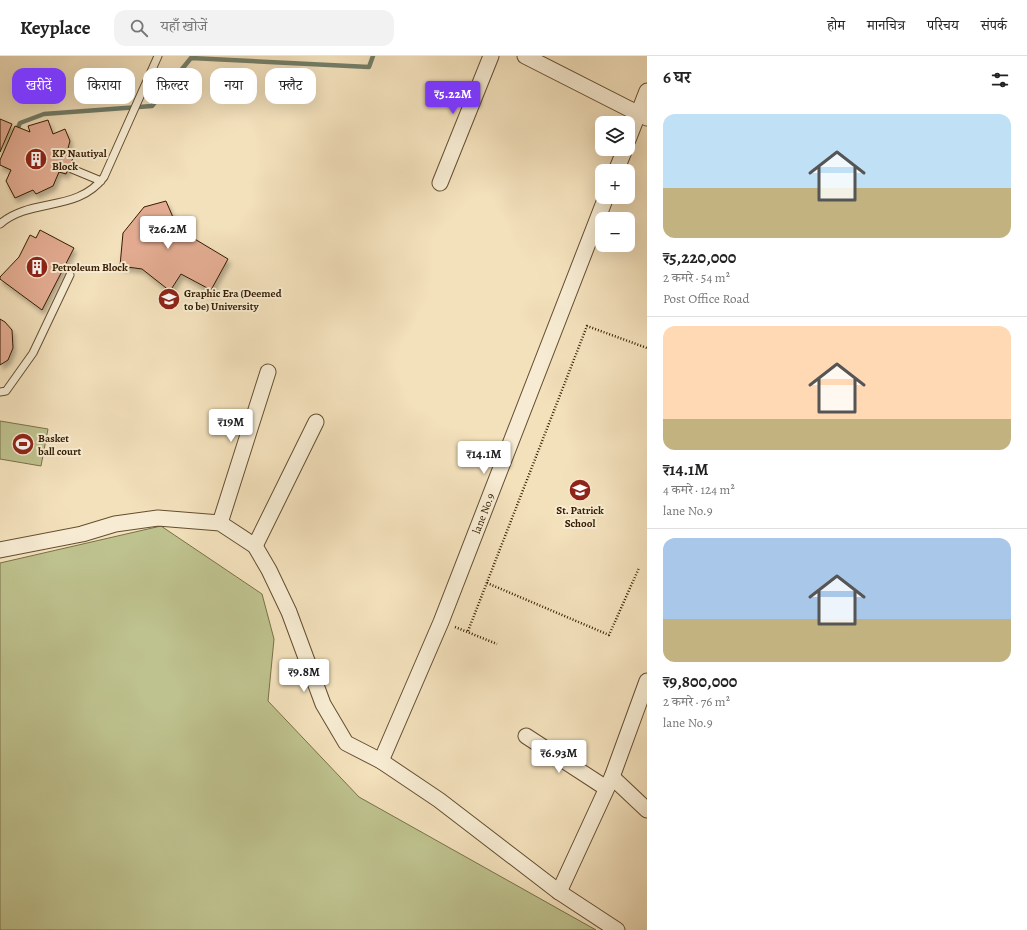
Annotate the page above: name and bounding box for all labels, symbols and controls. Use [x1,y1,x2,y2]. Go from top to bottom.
search box [114,10,394,46]
text: Keyplace [20,15,90,41]
text: यहाँ खोजें [160,16,207,36]
text: होम [827,16,845,35]
text: मानचित्र [867,16,905,35]
text: परिचय [927,16,959,35]
text: संपर्क [981,16,1007,35]
icon: search [128,17,150,39]
text: 6 घर [663,66,691,89]
chip: खरीदें [12,68,66,104]
chip: किराया [74,68,135,104]
chip: फ़िल्टर [143,68,202,104]
chip: नया [210,68,257,104]
chip: फ़्लैट [265,68,316,104]
icon: filters [989,69,1011,91]
pin: ₹5.22M [420,81,486,115]
text: ₹5.22M [434,85,472,102]
map controls [595,116,635,252]
button: layers [595,116,635,156]
icon: home [801,140,873,212]
building icon: KP Nautiyal Block [23,146,49,172]
place label: KP Nautiyal Block [52,146,107,174]
button: + [595,164,635,204]
button: − [595,212,635,252]
pin: ₹26.2M [135,216,201,250]
text: ₹26.2M [149,220,187,237]
text: ₹5,220,000 [663,246,736,269]
building icon: Petroleum Block [24,254,50,280]
place label: Petroleum Block [52,260,128,275]
text: 2 कमरे · 54 m² [663,269,730,286]
school or university icon: Graphic Era (Deemed to be) University [156,286,182,312]
place label: Graphic Era (Deemed to be) University [184,286,282,314]
text: Post Office Road [663,290,749,307]
icon: home [801,352,873,424]
pin: ₹19M [207,409,255,443]
text: ₹19M [218,413,244,430]
sports icon: Basket ball court [10,431,36,457]
place label: Basket ball court [37,431,81,459]
pin: ₹14.1M [451,441,517,475]
text: ₹14.1M [467,445,501,462]
text: ₹14.1M [663,458,709,481]
school or university icon: St. Patrick School [567,477,593,503]
text: 4 कमरे · 124 m² [663,481,735,498]
street label: lane No.9 [469,491,498,536]
text: lane No.9 [663,502,713,519]
place label: St. Patrick School [556,503,604,531]
icon: home [801,564,873,636]
pin: ₹9.8M [276,659,332,693]
text: ₹9.8M [288,663,320,680]
text: ₹9,800,000 [663,670,737,693]
text: 2 कमरे · 76 m² [663,693,730,710]
text: lane No.9 [663,714,713,731]
pin: ₹6.93M [526,740,592,774]
text: ₹6.93M [540,744,578,761]

